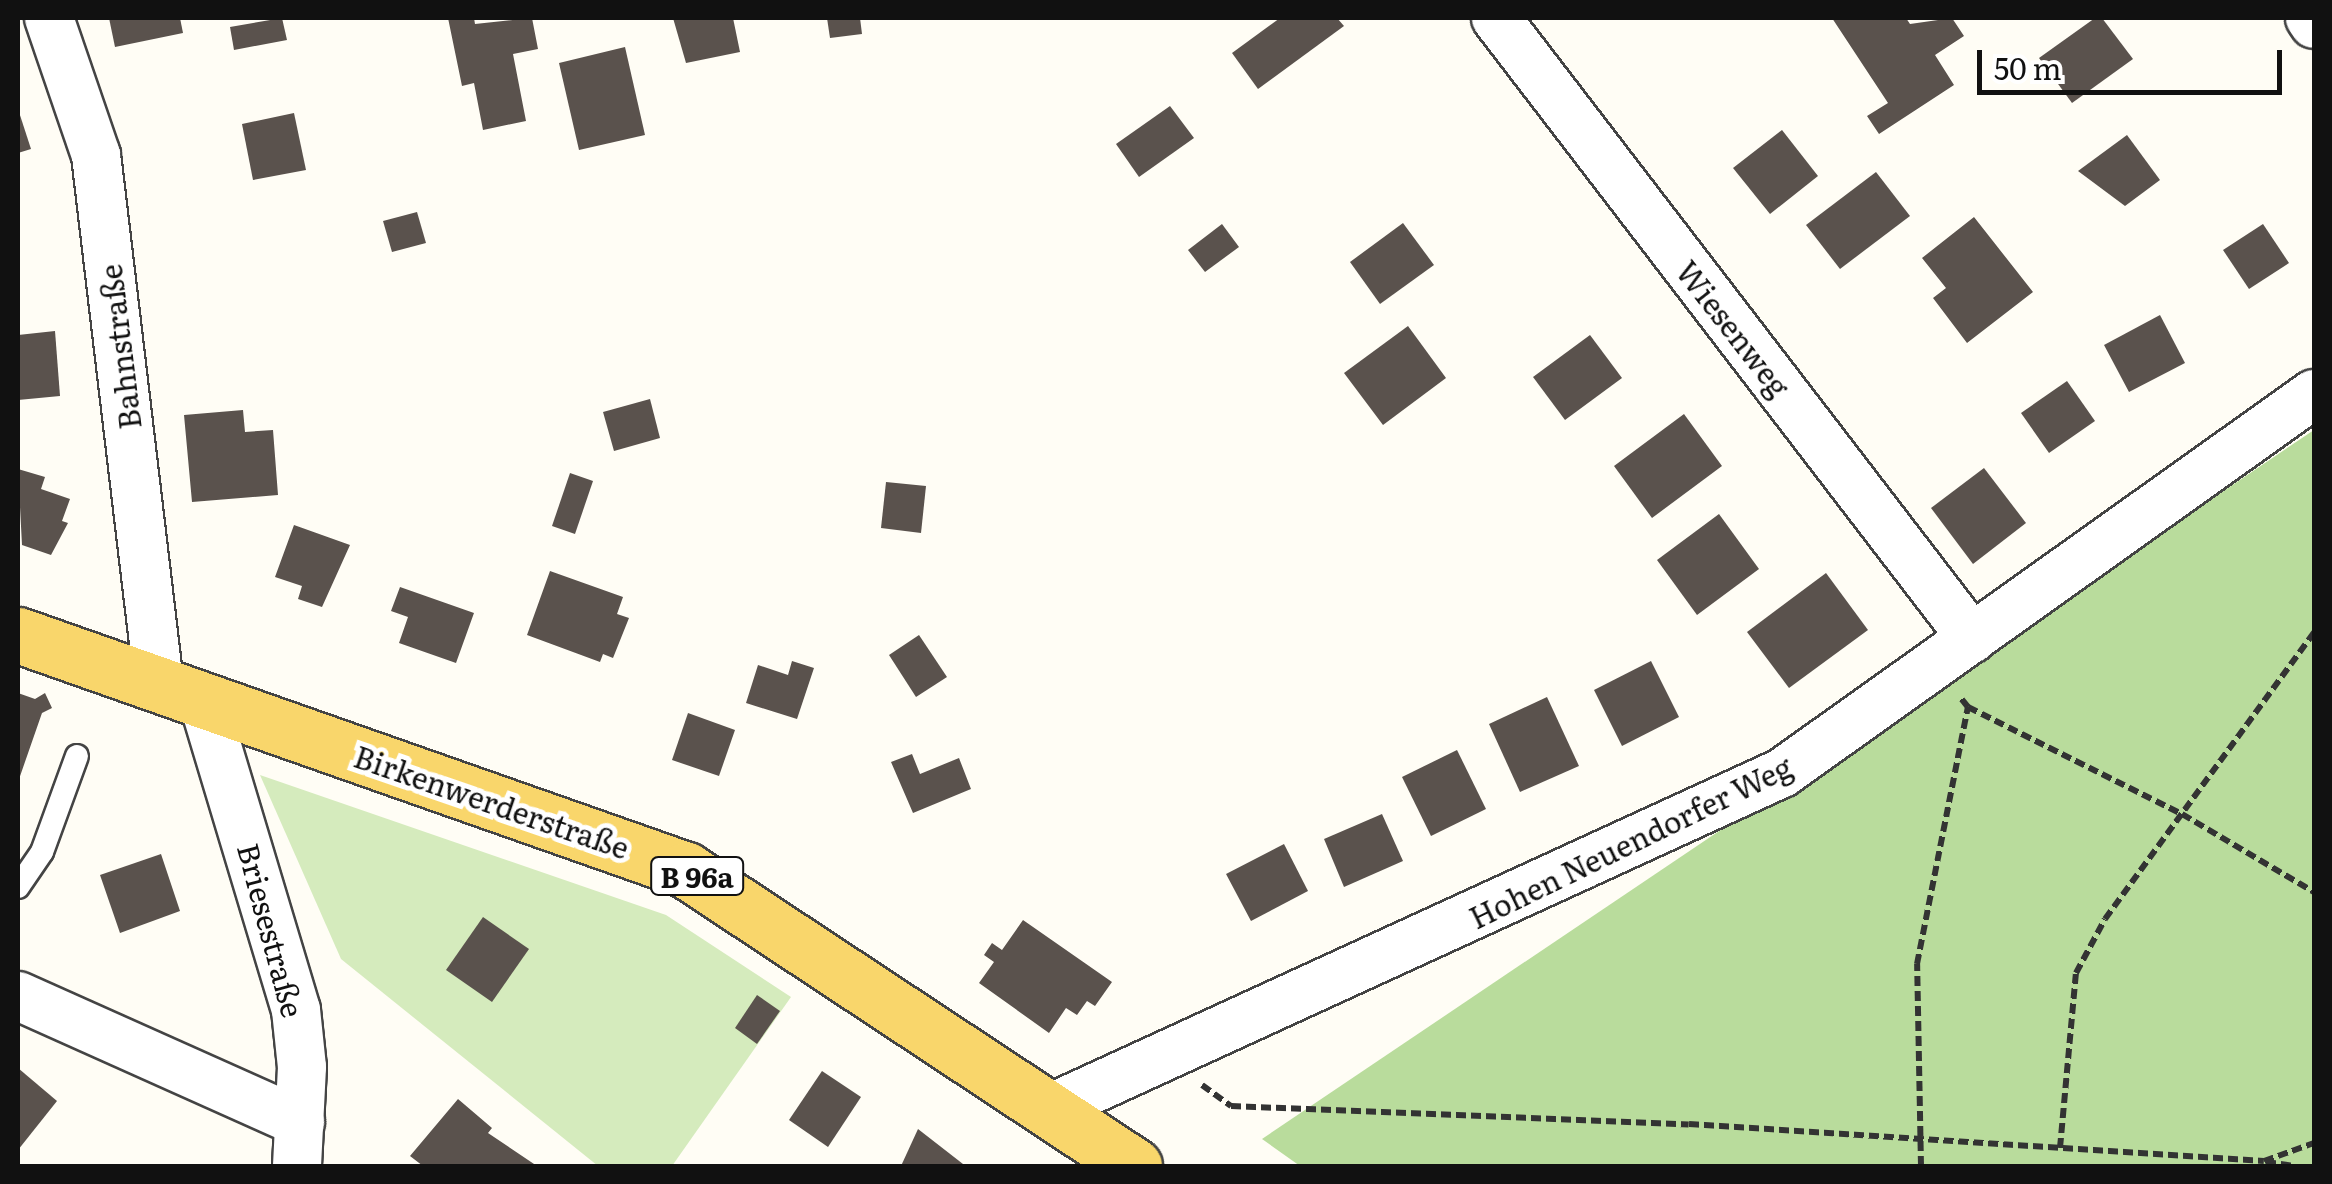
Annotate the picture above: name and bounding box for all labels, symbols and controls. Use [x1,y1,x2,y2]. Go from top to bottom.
scale bar [1982,30,2287,92]
text: 50 m [1994,45,2062,89]
street label: Wiesenweg [1670,253,1798,403]
street label: Bahnstraße [91,262,147,432]
street label: Birkenwerderstraße [350,737,634,865]
street label: Hohen Neuendorfer Weg [1463,747,1797,935]
street label: Briesestraße [231,839,313,1021]
road number: B 96a [650,853,744,899]

